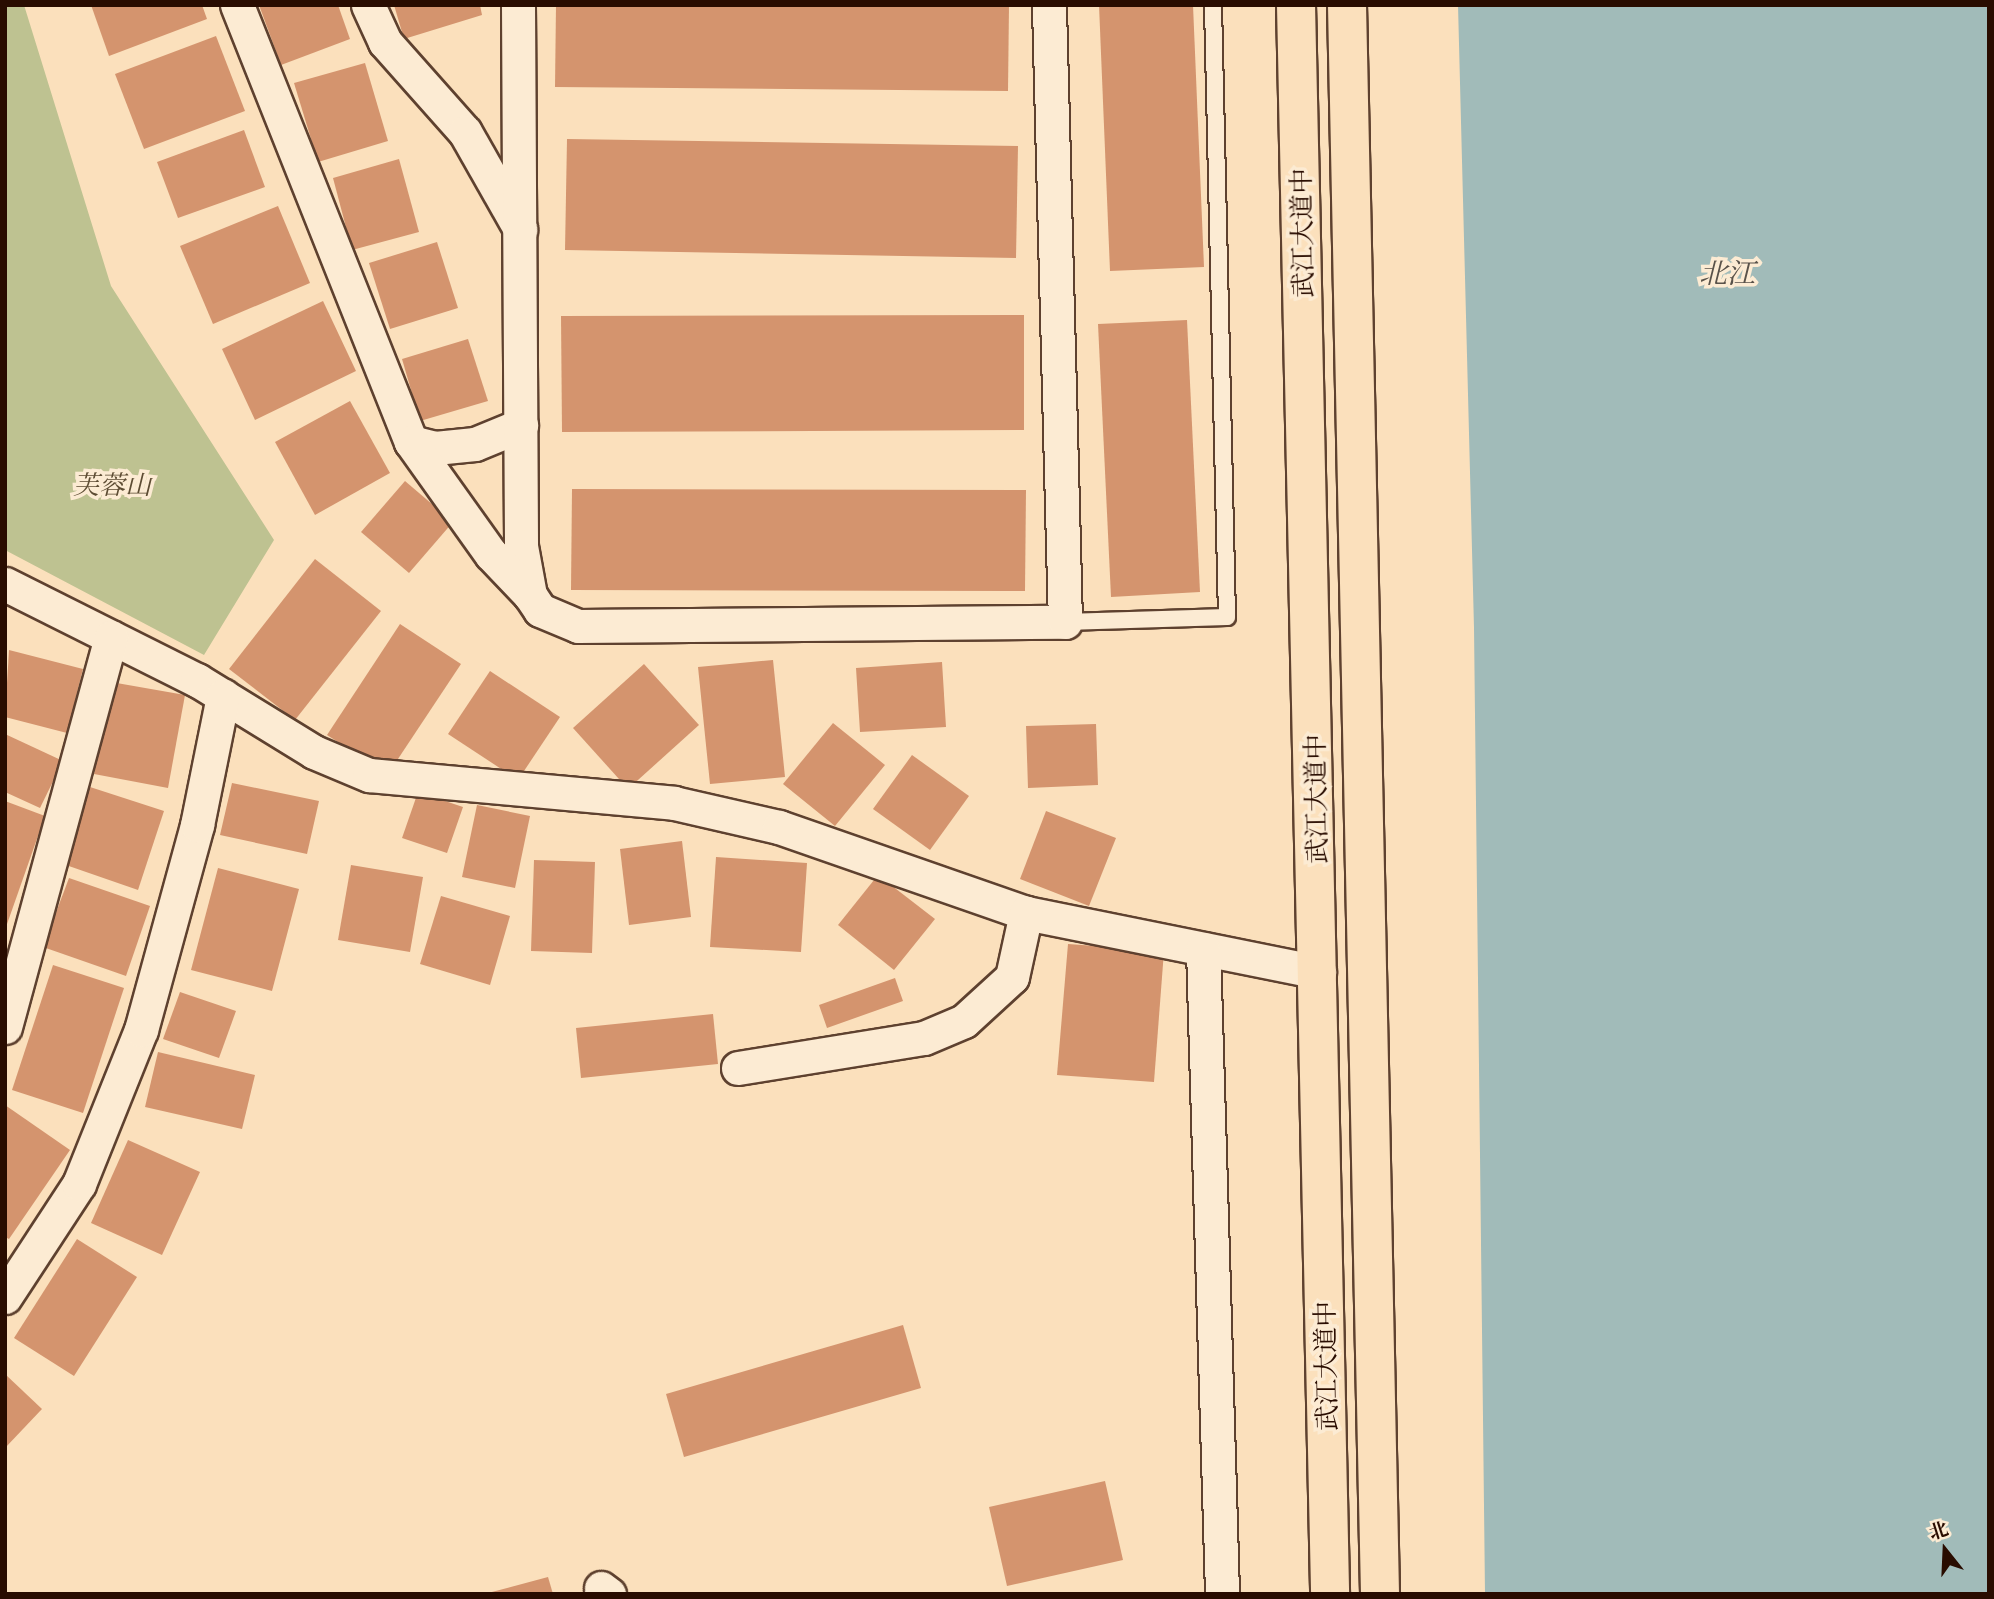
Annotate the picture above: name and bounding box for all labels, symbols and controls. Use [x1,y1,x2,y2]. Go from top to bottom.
street label: 武江大道中 [1285,168,1319,298]
water label: 北江 [1699,256,1755,290]
park label: 芙蓉山 [73,469,151,501]
street label: 武江大道中 [1299,734,1333,864]
street label: 武江大道中 [1309,1301,1343,1431]
text: 北 [1925,1514,1952,1546]
north arrow [1910,1515,1980,1585]

